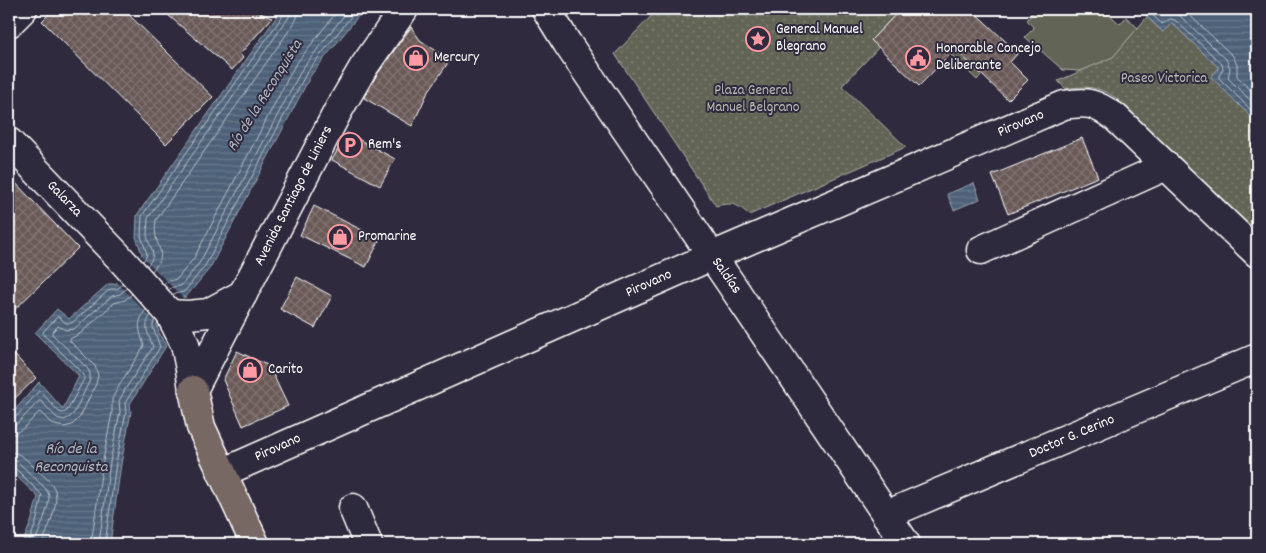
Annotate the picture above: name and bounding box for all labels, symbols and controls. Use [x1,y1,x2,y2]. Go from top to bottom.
place label: General Manuel Blegrano [776,19,863,58]
place icon: General Manuel Blegrano [745,26,771,52]
water label: Río de la Reconquista [221,35,309,156]
place label: Honorable Concejo Deliberante [936,38,1041,77]
shop icon: Mercury [403,45,429,71]
public building icon: Honorable Concejo Deliberante [905,45,931,71]
place label: Mercury [434,47,480,69]
park label: Paseo Victorica [1121,68,1208,90]
park label: Plaza General Manuel Belgrano [707,80,800,119]
street label: Pirovano [994,104,1048,144]
street label: Avenida Santiago de Liniers [249,122,339,270]
parking icon: Rem's [337,132,363,158]
place label: Rem's [368,134,401,156]
street label: Galarza [41,176,88,223]
shop icon: Promarine [327,224,353,250]
place label: Promarine [358,226,417,248]
street label: Saldías [705,253,747,299]
street label: Pirovano [622,264,676,304]
shop icon: Carito [237,357,263,383]
place label: Carito [268,359,303,381]
street label: Doctor G. Cerino [1026,409,1119,465]
street label: Pirovano [251,428,305,468]
water label: Río de la Reconquista [35,438,109,479]

